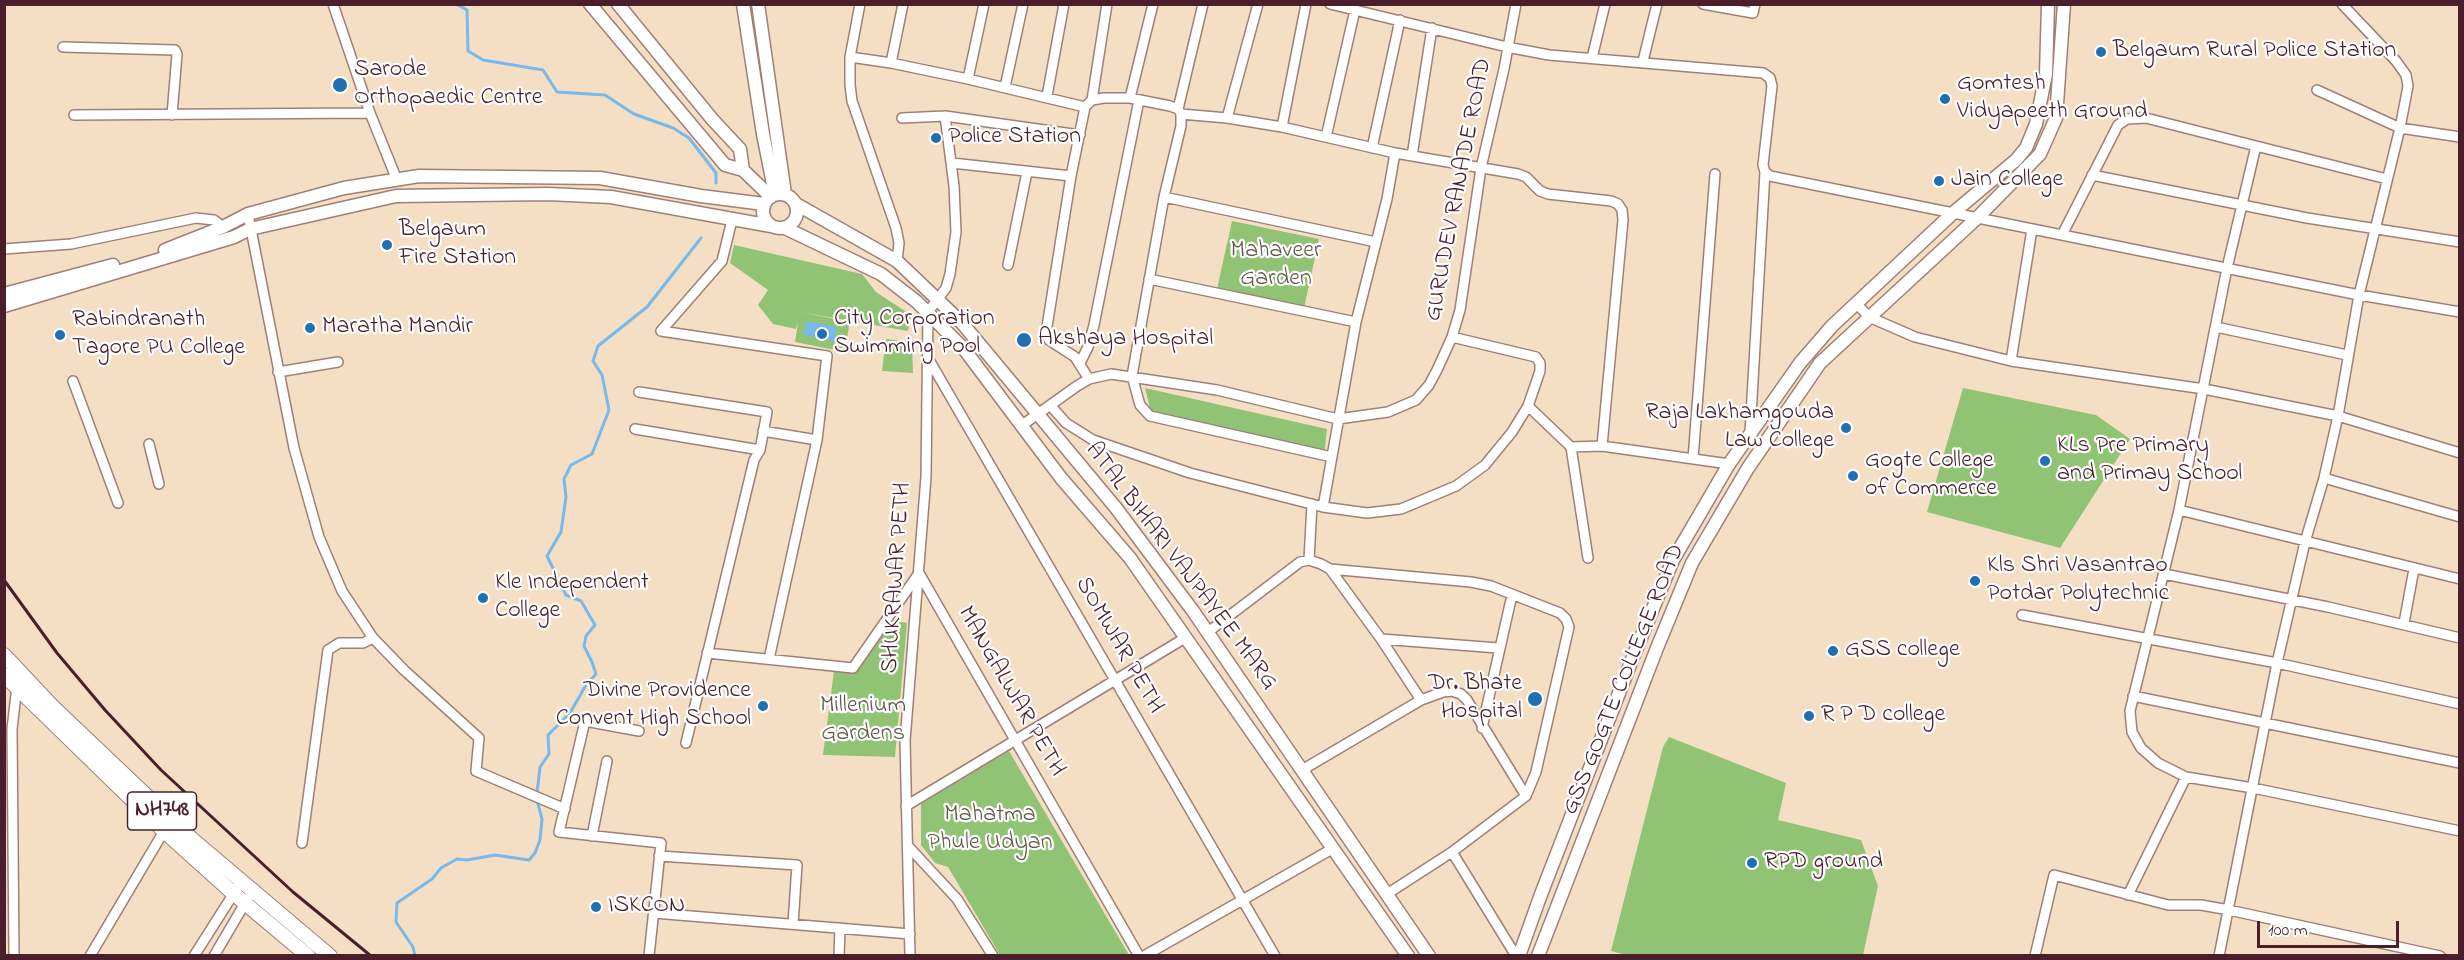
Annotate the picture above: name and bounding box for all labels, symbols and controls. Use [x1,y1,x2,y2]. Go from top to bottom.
place label: Belgaum Rural Police Station [2113,38,2396,66]
marker: Belgaum Rural Police Station [2094,45,2108,59]
street label: GURUDEV RANADE ROAD [1420,56,1500,324]
place label: Sarode Orthopaedic Centre [354,57,542,113]
place label: Gomtesh Vidyapeeth Ground [1957,71,2148,127]
marker: Sarode Orthopaedic Centre [331,76,349,94]
marker: Gomtesh Vidyapeeth Ground [1938,92,1952,106]
place label: Police Station [948,124,1081,152]
marker: Police Station [929,131,943,145]
place label: Jain College [1951,167,2063,195]
marker: Jain College [1932,174,1946,188]
place label: Belgaum Fire Station [399,217,516,273]
marker: Belgaum Fire Station [380,238,394,252]
park label: Mahaveer Garden [1231,238,1321,294]
place label: City Corporation Swimming Pool [834,306,995,362]
place label: Rabindranath Tagore PU College [72,307,245,363]
place label: Maratha Mandir [322,314,473,342]
marker: Maratha Mandir [303,321,317,335]
place label: Akshaya Hospital [1038,326,1213,354]
marker: City Corporation Swimming Pool [815,327,829,341]
marker: Rabindranath Tagore PU College [53,328,67,342]
marker: Akshaya Hospital [1015,331,1033,349]
place label: Raja Lakhamgouda Law College [1645,400,1834,456]
marker: Raja Lakhamgouda Law College [1839,421,1853,435]
place label: KLs Pre Primary and Primay School [2057,433,2242,489]
street label: ATAL BIHARI VAJPAYEE MARG [1077,437,1283,697]
place label: Gogte College of Commerce [1865,448,1997,504]
marker: KLs Pre Primary and Primay School [2038,454,2052,468]
marker: Gogte College of Commerce [1846,469,1860,483]
street label: SHUKRAWAR PETH [877,481,919,675]
street label: GSS GOGTE COLLEGE ROAD [1557,541,1693,819]
place label: Kls Shri Vasantrao Potdar Polytechnic [1987,553,2169,609]
place label: Kle Independent College [495,570,649,626]
street label: SOMWAR PETH [1067,573,1169,719]
marker: Kls Shri Vasantrao Potdar Polytechnic [1968,574,1982,588]
marker: Kle Independent College [476,591,490,605]
street label: MANGALWAR PETH [950,602,1070,782]
place label: GSS college [1845,637,1960,665]
marker: GSS college [1826,644,1840,658]
place label: Dr. Bhate Hospital [1428,671,1522,727]
place label: Divine Providence Convent High School [556,678,751,734]
marker: Dr. Bhate Hospital [1526,690,1544,708]
park label: Millenium Gardens [820,693,906,749]
marker: Divine Providence Convent High School [756,699,770,713]
place label: R P D college [1821,702,1945,730]
marker: R P D college [1802,709,1816,723]
road number: NH748 [128,792,196,830]
park label: Mahatma Phule Udyan [927,802,1053,858]
place label: RPD ground [1764,849,1883,877]
marker: RPD ground [1745,856,1759,870]
place label: ISKCON [608,893,685,921]
marker: ISKCON [589,900,603,914]
scale bar [2260,909,2402,947]
text: 100 m [2268,918,2308,944]

